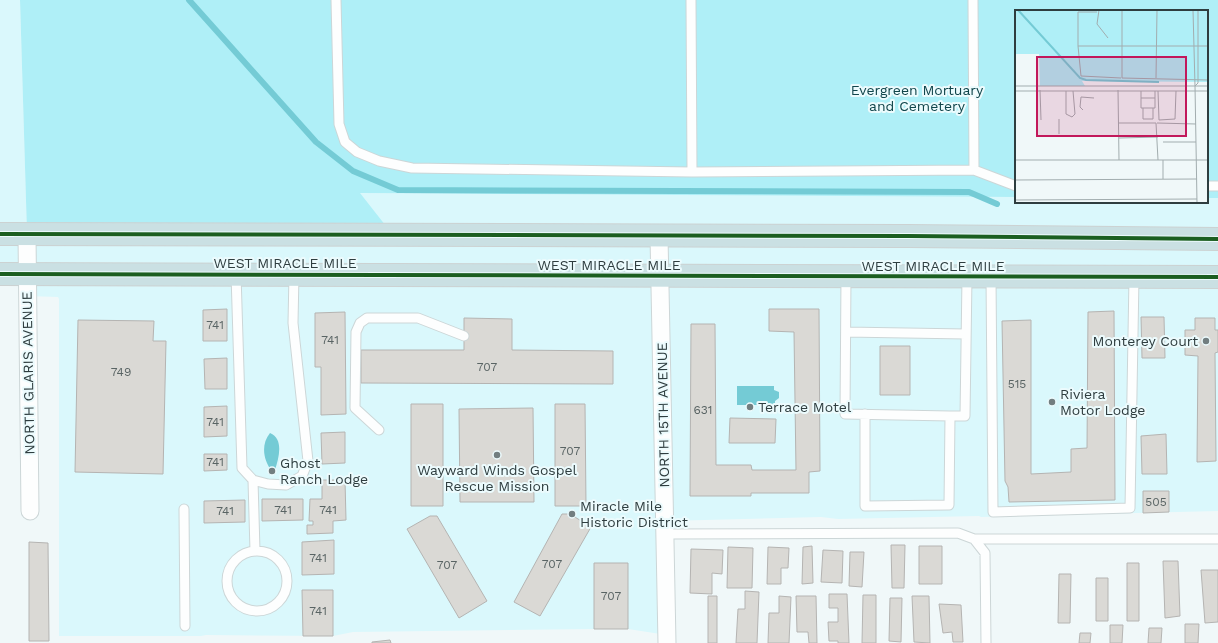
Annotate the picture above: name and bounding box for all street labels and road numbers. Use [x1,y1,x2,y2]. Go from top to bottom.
street label: WEST MIRACLE MILE [213,255,357,271]
street label: WEST MIRACLE MILE [537,257,681,273]
street label: WEST MIRACLE MILE [861,258,1005,274]
street label: NORTH GLARIS AVENUE [19,291,37,455]
street label: NORTH 15TH AVENUE [654,342,672,488]

